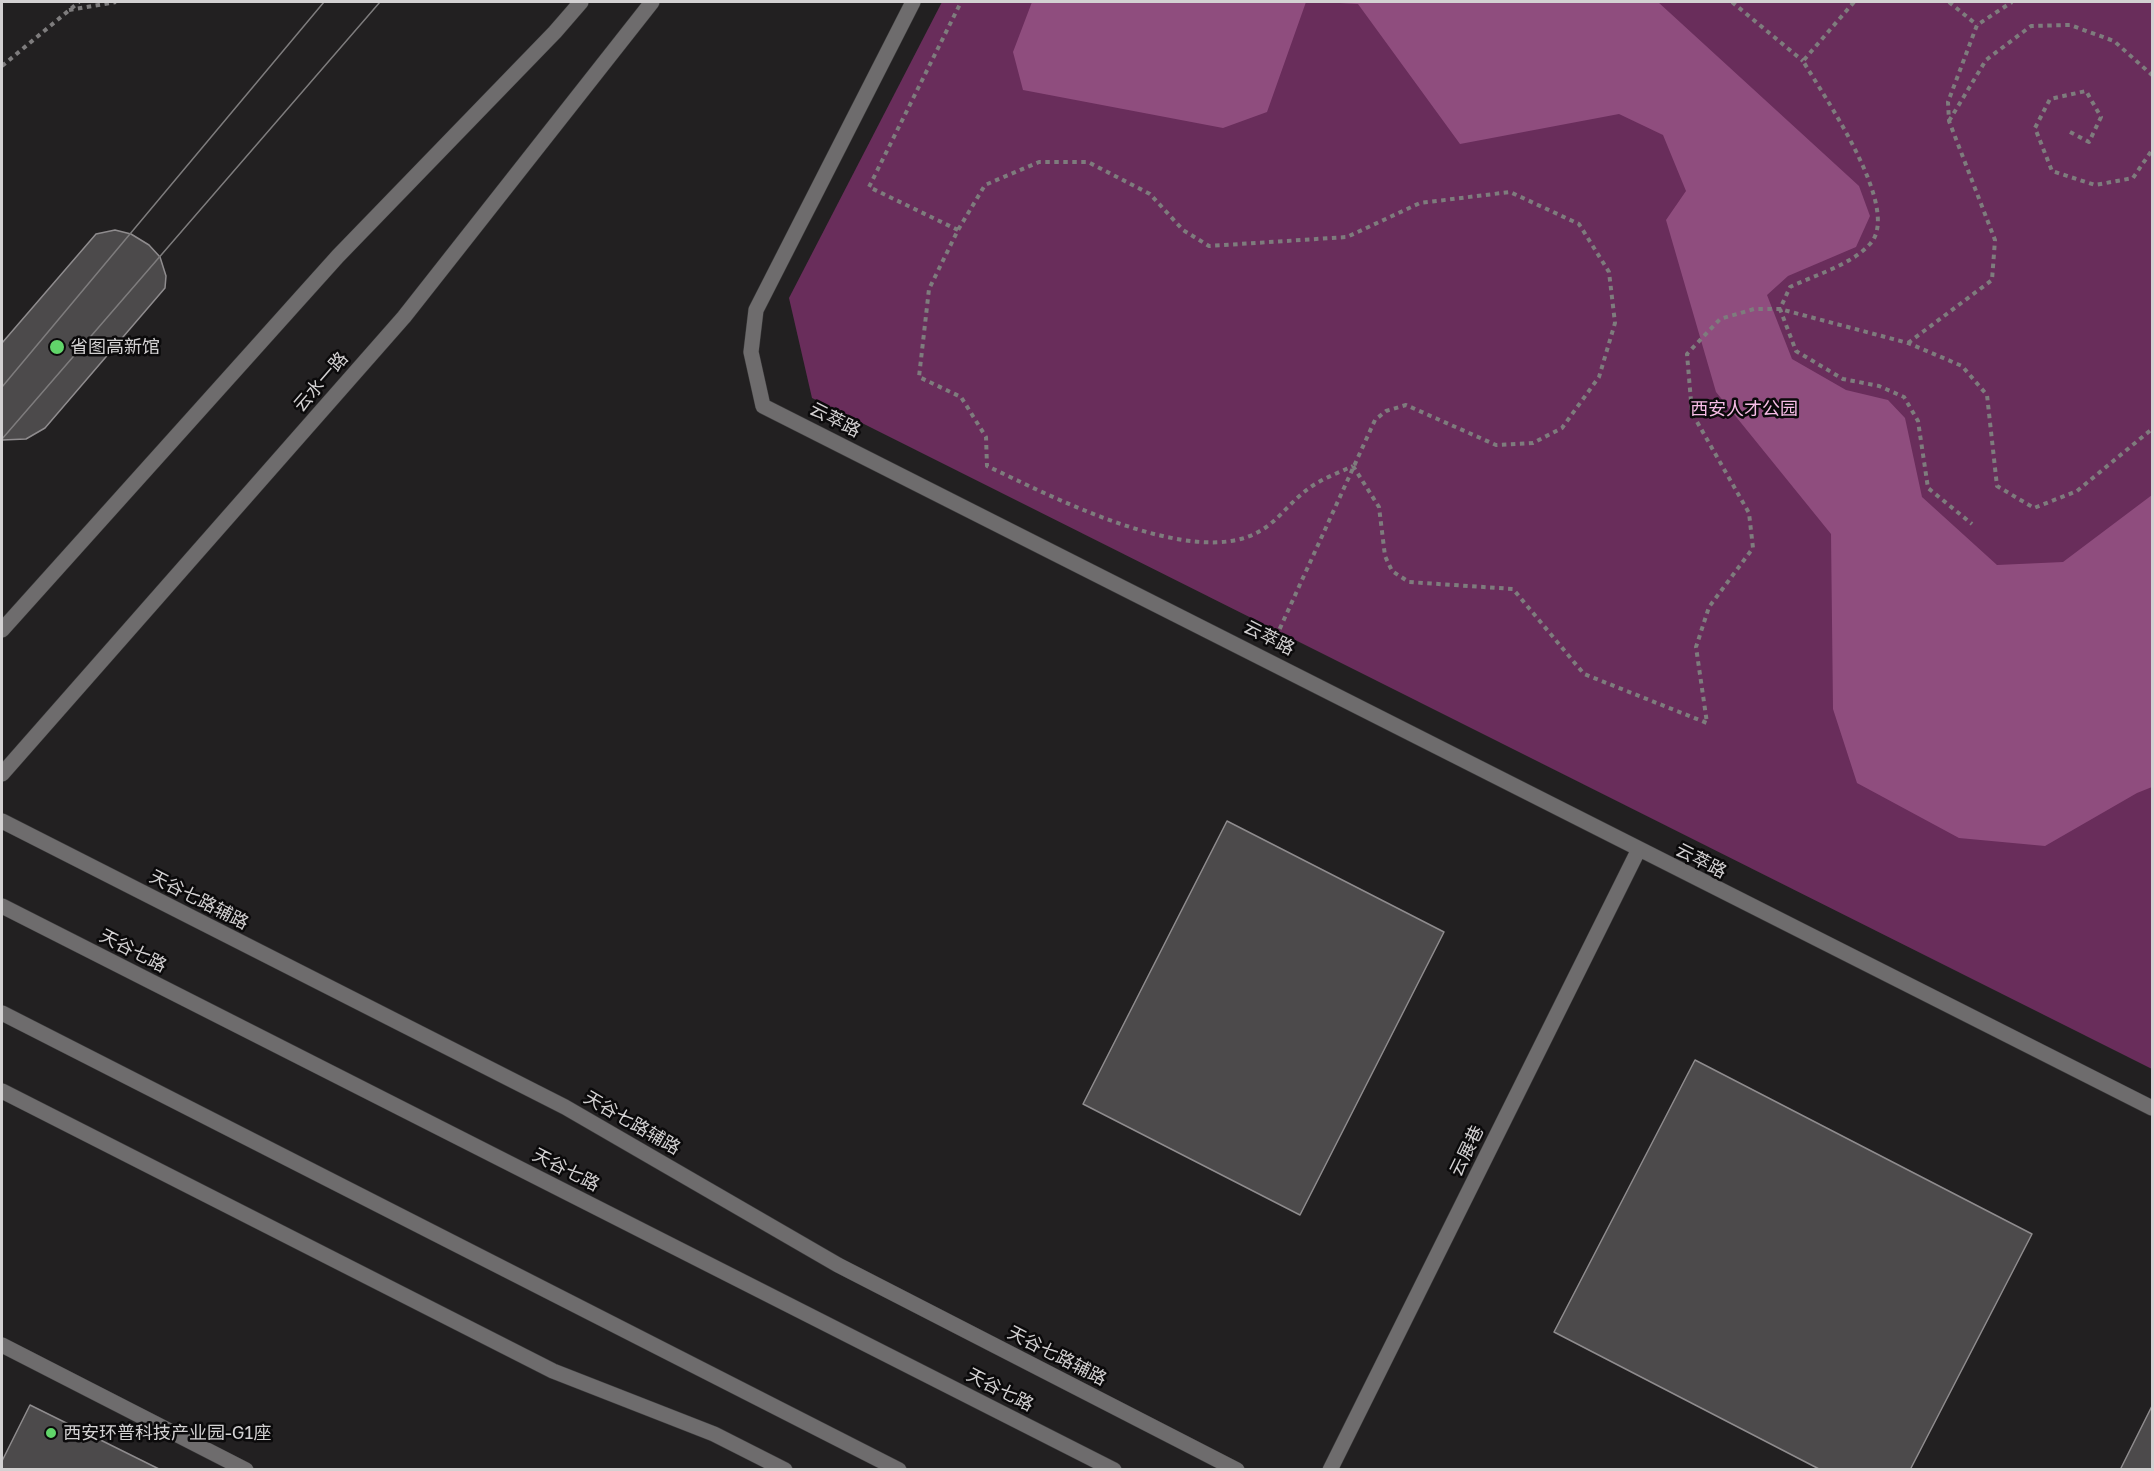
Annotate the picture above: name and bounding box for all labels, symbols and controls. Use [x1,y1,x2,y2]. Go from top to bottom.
place label: 省图高新馆 [70,336,160,358]
marker: 省图高新馆 [48,338,66,356]
street label: 云水一路 [289,348,353,416]
street label: 云萃路 [806,398,864,442]
park label: 西安人才公园 [1690,398,1798,420]
street label: 云萃路 [1240,616,1298,660]
street label: 云萃路 [1672,839,1730,883]
street label: 天谷七路辅路 [146,866,252,934]
street label: 天谷七路 [96,925,170,977]
street label: 天谷七路辅路 [580,1087,684,1159]
street label: 云展巷 [1445,1122,1489,1180]
street label: 天谷七路 [529,1144,603,1196]
street label: 天谷七路辅路 [1004,1322,1110,1390]
street label: 天谷七路 [963,1364,1037,1416]
place label: 西安环普科技产业园-G1座 [63,1422,271,1444]
marker: 西安环普科技产业园-G1座 [44,1426,58,1440]

